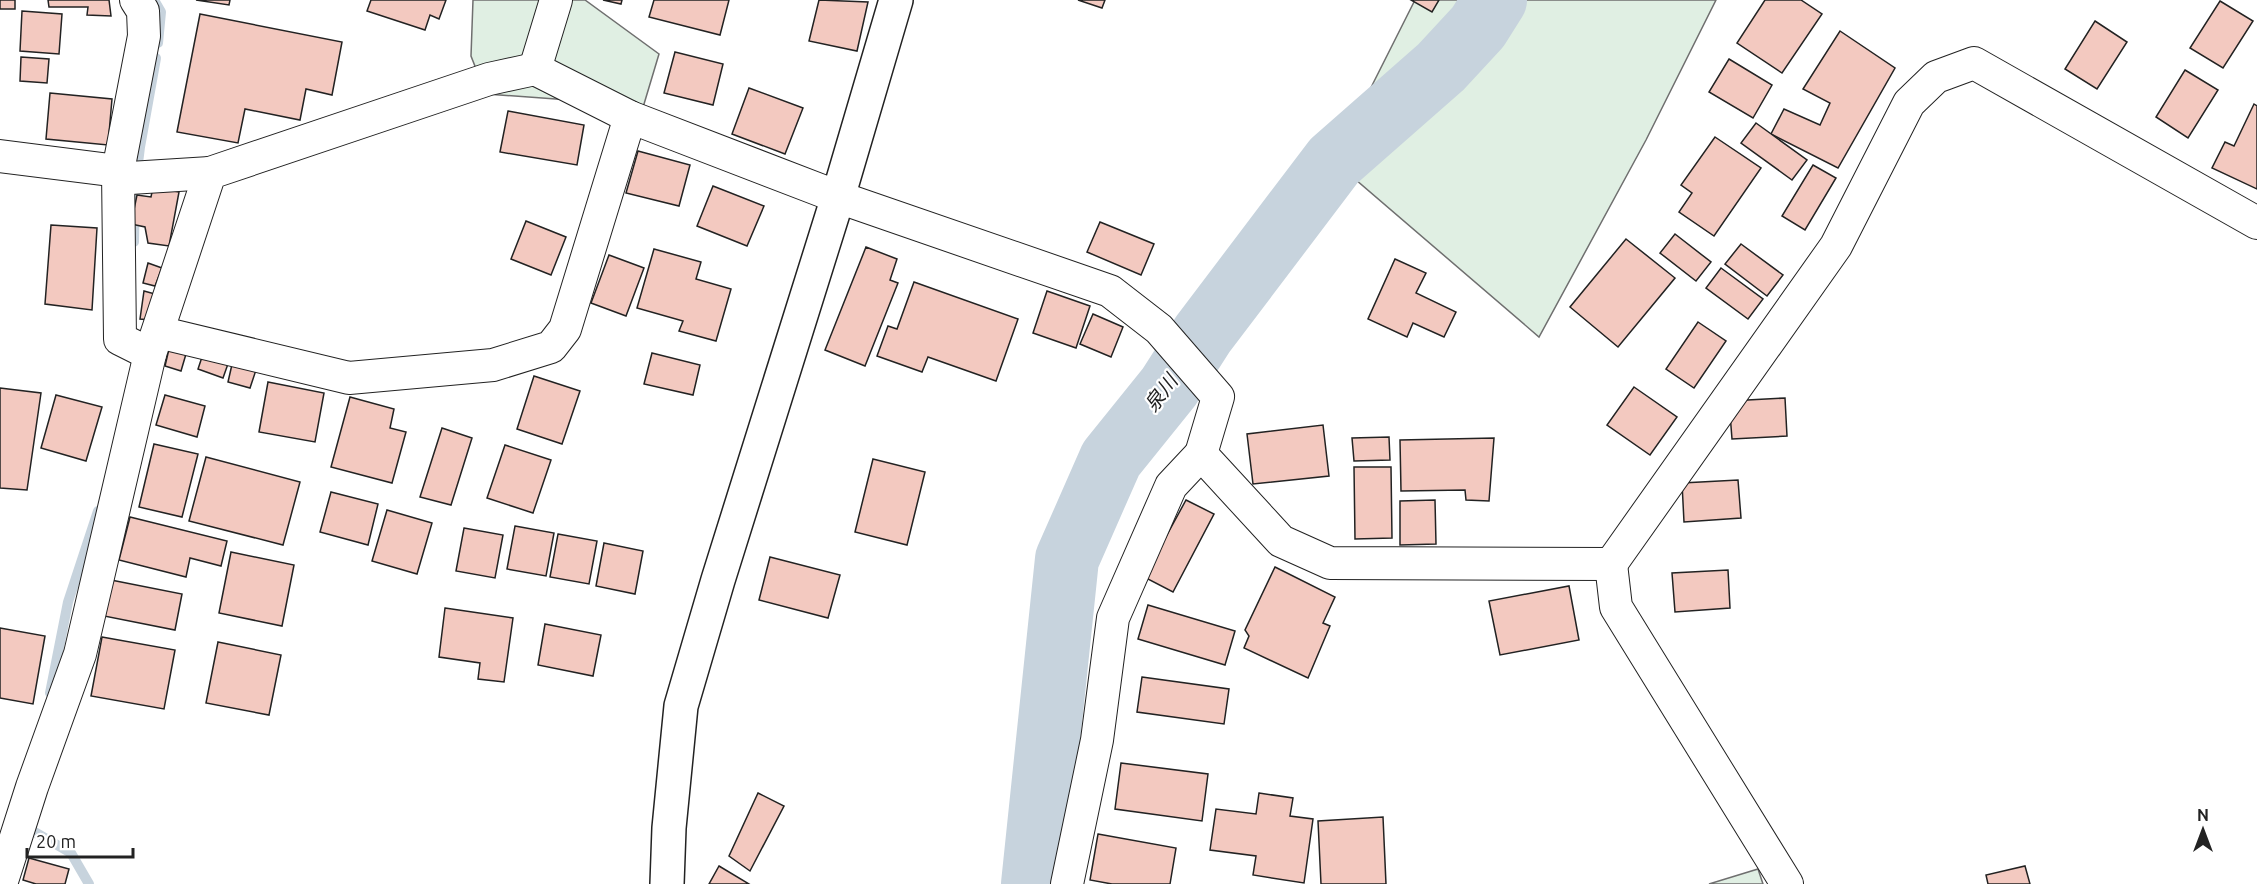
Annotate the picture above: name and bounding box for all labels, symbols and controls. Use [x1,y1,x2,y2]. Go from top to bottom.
water label: 泉川 [1139,368,1183,416]
north arrow [2173,800,2233,860]
text: N [2197,806,2209,824]
scale bar [27,821,134,859]
text: 20 m [36,831,76,851]

